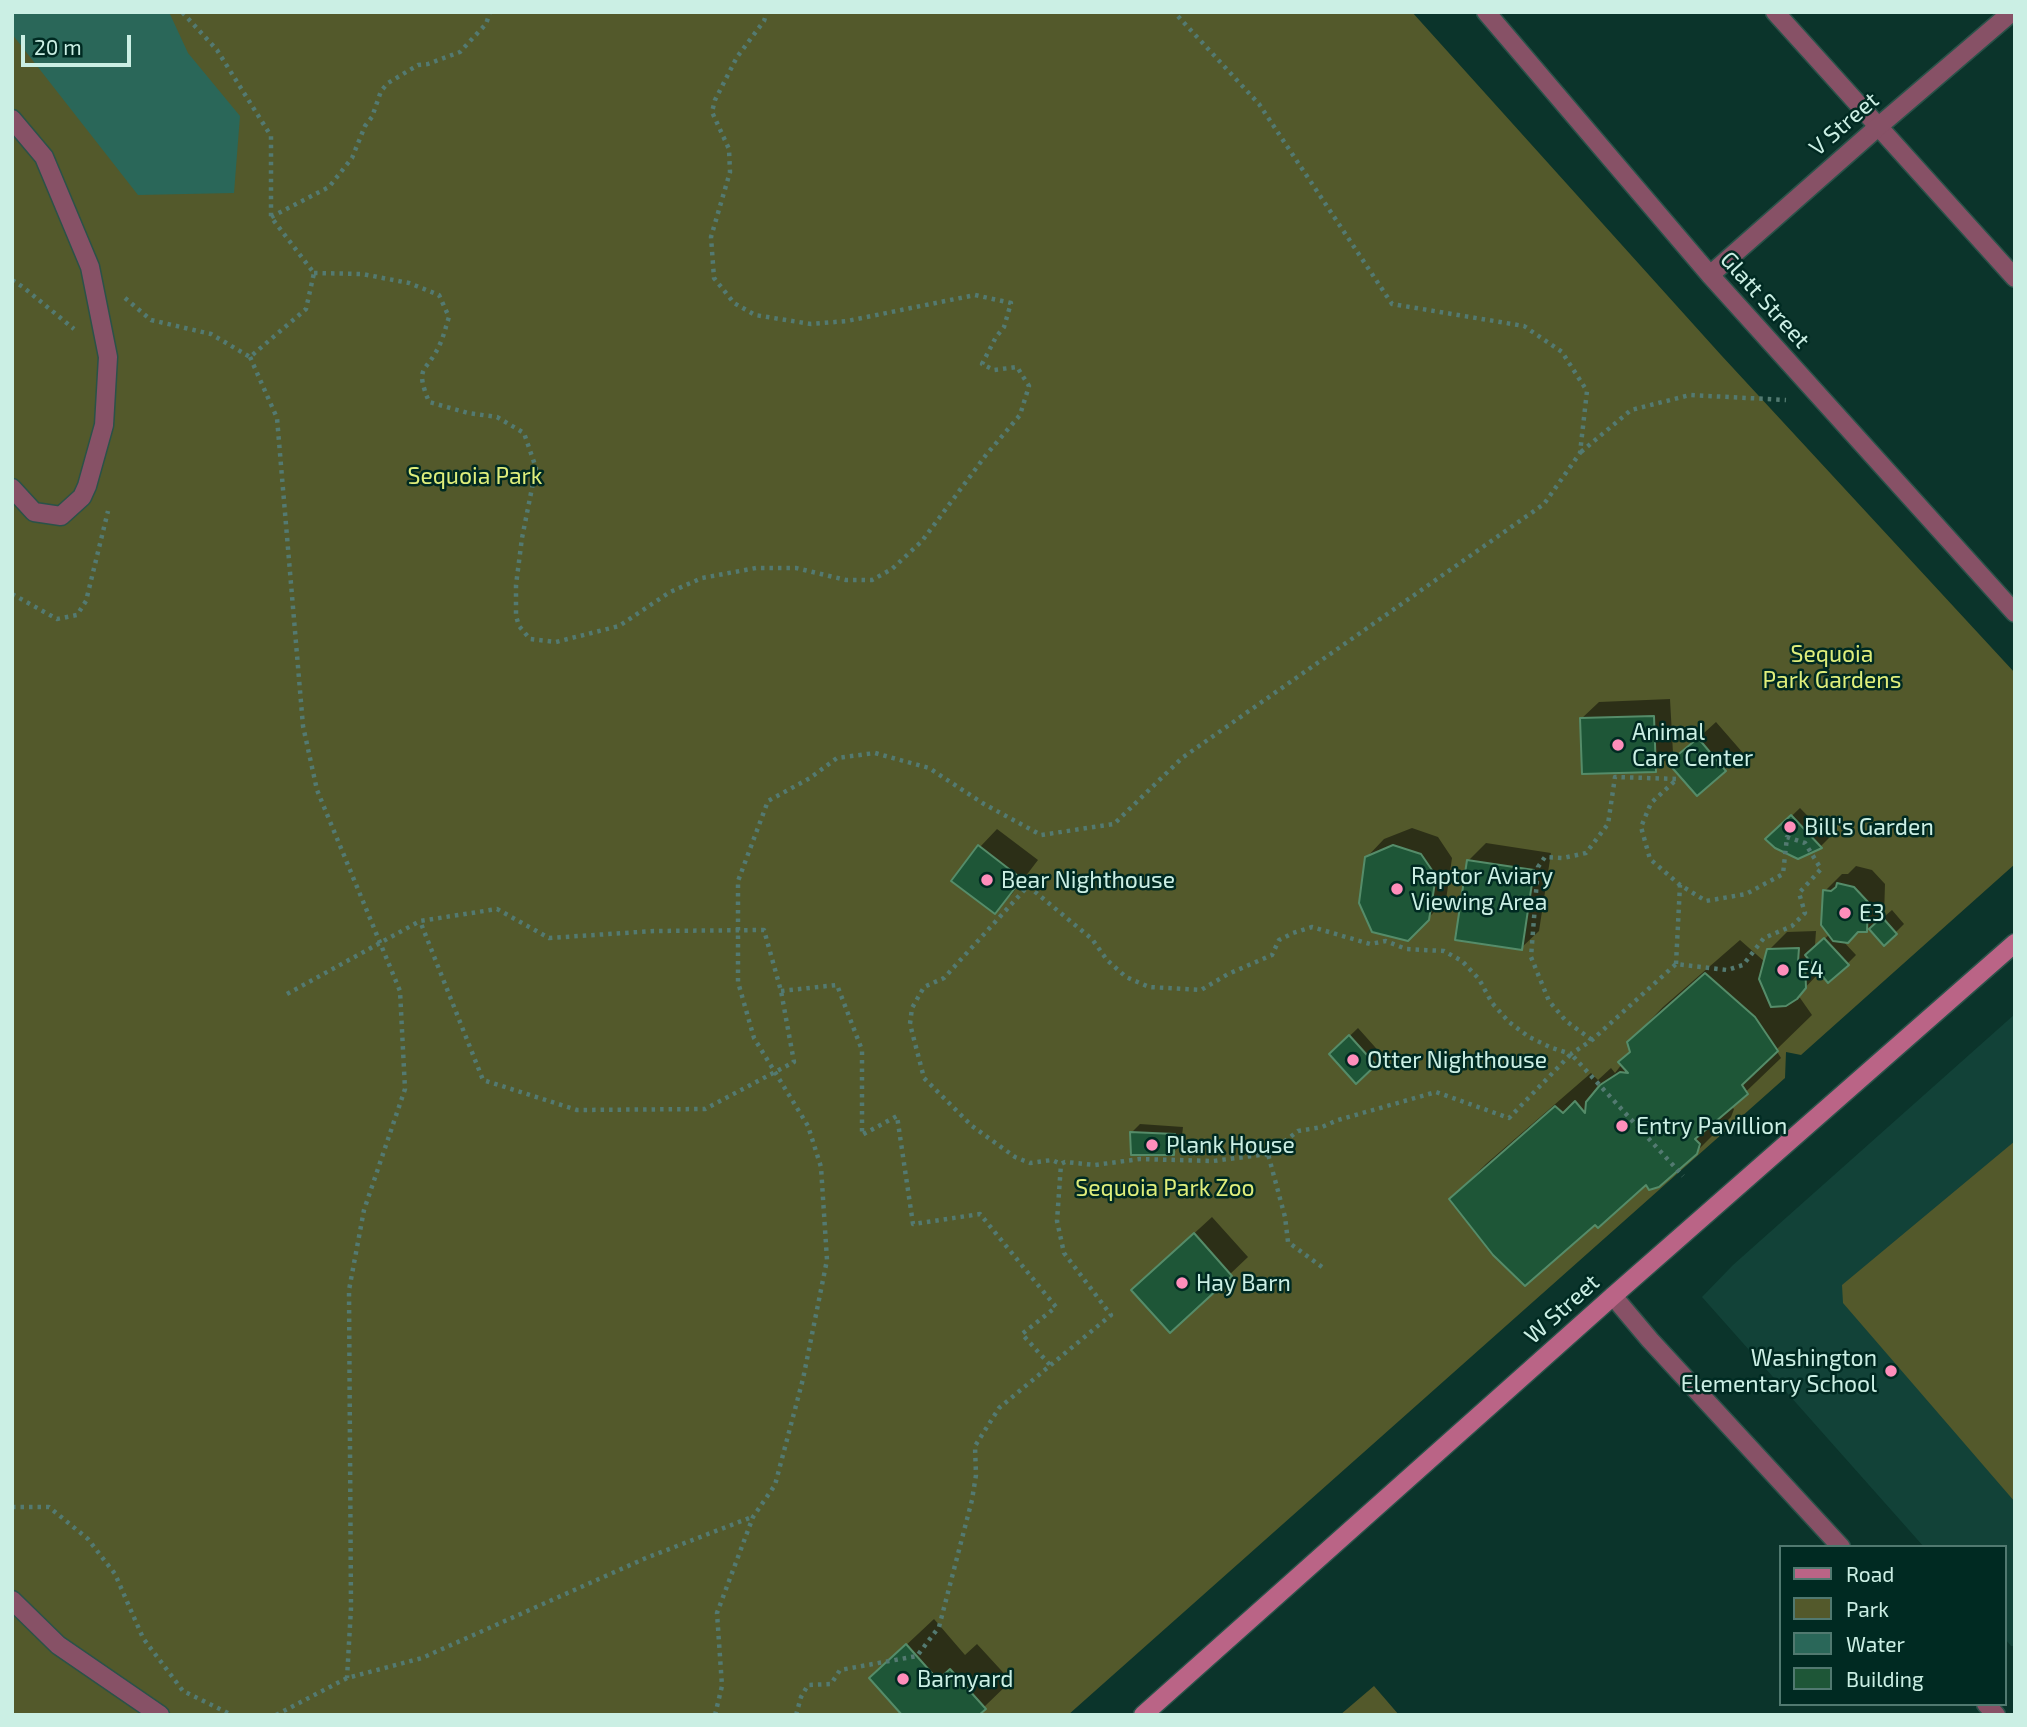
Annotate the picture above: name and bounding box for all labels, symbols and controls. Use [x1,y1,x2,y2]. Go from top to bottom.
scale bar [24,21,135,65]
text: 20 m [34,34,82,59]
street label: V Street [1804,86,1884,162]
street label: Glatt Street [1714,246,1816,354]
park label: Sequoia Park [407,462,543,490]
park label: Sequoia Park Gardens [1763,640,1901,694]
place label: Animal Care Center [1632,718,1753,772]
marker: Animal Care Center [1610,737,1626,753]
place label: Bill's Garden [1804,813,1934,841]
marker: Bill's Garden [1782,819,1798,835]
place label: Raptor Aviary Viewing Area [1411,862,1553,916]
place label: Bear Nighthouse [1001,866,1175,894]
marker: Bear Nighthouse [979,872,995,888]
marker: Raptor Aviary Viewing Area [1389,881,1405,897]
place label: E3 [1859,899,1885,927]
marker: E3 [1837,905,1853,921]
place label: E4 [1797,956,1824,984]
marker: E4 [1775,962,1791,978]
place label: Otter Nighthouse [1367,1046,1547,1074]
marker: Otter Nighthouse [1345,1052,1361,1068]
place label: Entry Pavillion [1636,1112,1787,1140]
marker: Entry Pavillion [1614,1118,1630,1134]
place label: Plank House [1166,1131,1295,1159]
marker: Plank House [1144,1137,1160,1153]
park label: Sequoia Park Zoo [1075,1174,1255,1202]
street label: W Street [1519,1268,1605,1350]
place label: Hay Barn [1196,1269,1291,1297]
marker: Hay Barn [1174,1275,1190,1291]
place label: Washington Elementary School [1681,1344,1877,1398]
marker: Washington Elementary School [1883,1363,1899,1379]
legend [1778,1545,2006,1706]
text: Road [1846,1561,1894,1586]
text: Park [1846,1596,1889,1621]
text: Water [1846,1631,1905,1656]
place label: Barnyard [917,1665,1013,1693]
text: Building [1846,1666,1924,1691]
marker: Barnyard [895,1671,911,1687]

